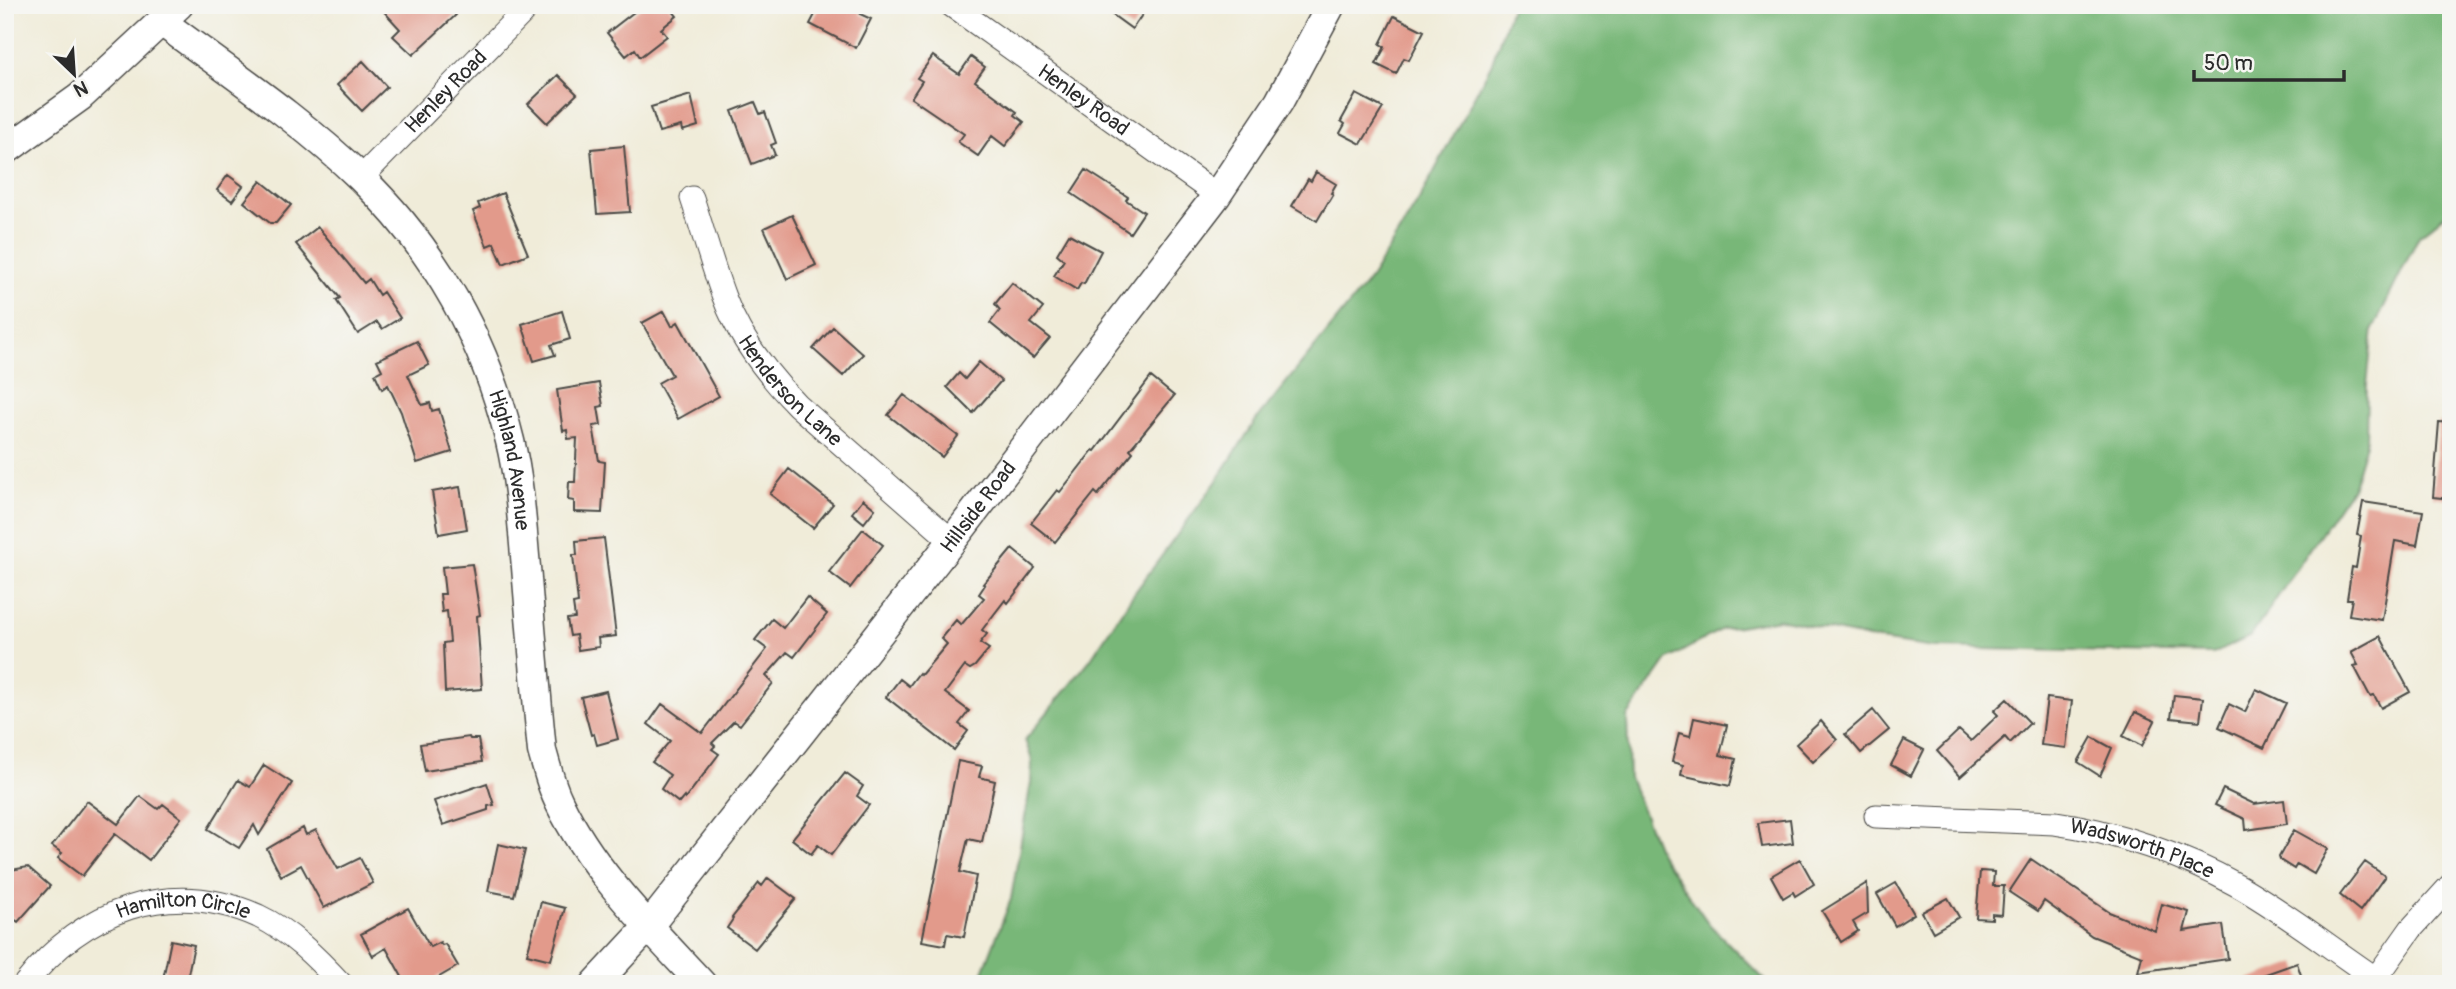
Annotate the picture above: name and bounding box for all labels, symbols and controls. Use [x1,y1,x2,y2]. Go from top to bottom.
north arrow [38,38,108,108]
scale bar [2194,38,2344,82]
street label: Henley Road [399,44,493,139]
text: 50 m [2204,50,2253,77]
street label: Henley Road [1032,58,1135,142]
text: N [70,75,92,102]
street label: Henderson Lane [731,330,848,453]
street label: Highland Avenue [482,386,536,532]
street label: Hillside Road [935,456,1022,559]
street label: Wadsworth Place [2068,813,2219,885]
street label: Hamilton Circle [112,886,255,926]

